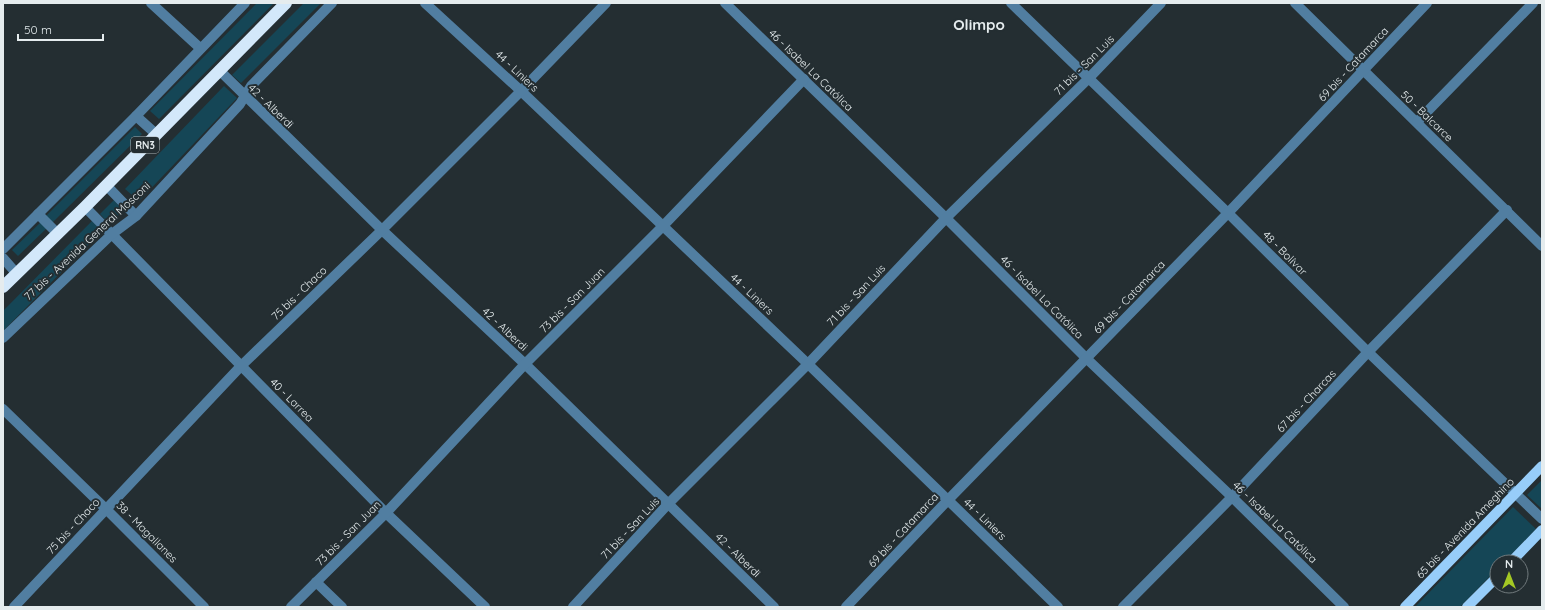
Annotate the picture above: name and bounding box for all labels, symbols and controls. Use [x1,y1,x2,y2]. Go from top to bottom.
district label: Olimpo [953,15,1005,34]
scale bar [18,16,103,42]
text: 50 m [24,22,52,37]
street label: 69 bis - Catamarca [1315,24,1391,104]
street label: 46 - Isabel La Católica [766,26,856,114]
street label: 71 bis - San Luis [1051,32,1117,98]
street label: 44 - Liniers [492,47,542,95]
street label: 42 - Alberdi [245,81,297,131]
street label: 50 - Balcarce [1398,88,1456,144]
road number: RN3 [131,137,159,153]
street label: 77 bis - Avenida General Mosconi [21,179,153,303]
street label: 48 - Bolívar [1260,228,1311,279]
street label: 46 - Isabel La Católica [997,252,1087,342]
street label: 69 bis - Catamarca [1090,257,1168,337]
street label: 71 bis - San Luis [824,261,888,329]
street label: 75 bis - Chaco [268,263,330,323]
street label: 73 bis - San Juan [536,264,608,336]
street label: 44 - Liniers [727,270,777,318]
street label: 42 - Alberdi [479,304,531,354]
street label: 67 bis - Charcas [1273,367,1339,435]
street label: 40 - Larrea [267,375,317,425]
street label: 65 bis - Avenida Ameghino [1413,474,1517,581]
street label: 46 - Isabel La Católica [1230,478,1320,566]
street label: 69 bis - Catamarca [865,490,941,570]
street label: 71 bis - San Luis [598,494,662,562]
street label: 75 bis - Chaco [43,495,103,557]
street label: 44 - Liniers [961,495,1009,543]
street label: 73 bis - San Juan [312,497,384,569]
street label: 38 - Magallanes [114,499,180,565]
street label: 42 - Alberdi [712,530,764,580]
north arrow [1489,554,1529,594]
text: N [1505,557,1513,571]

